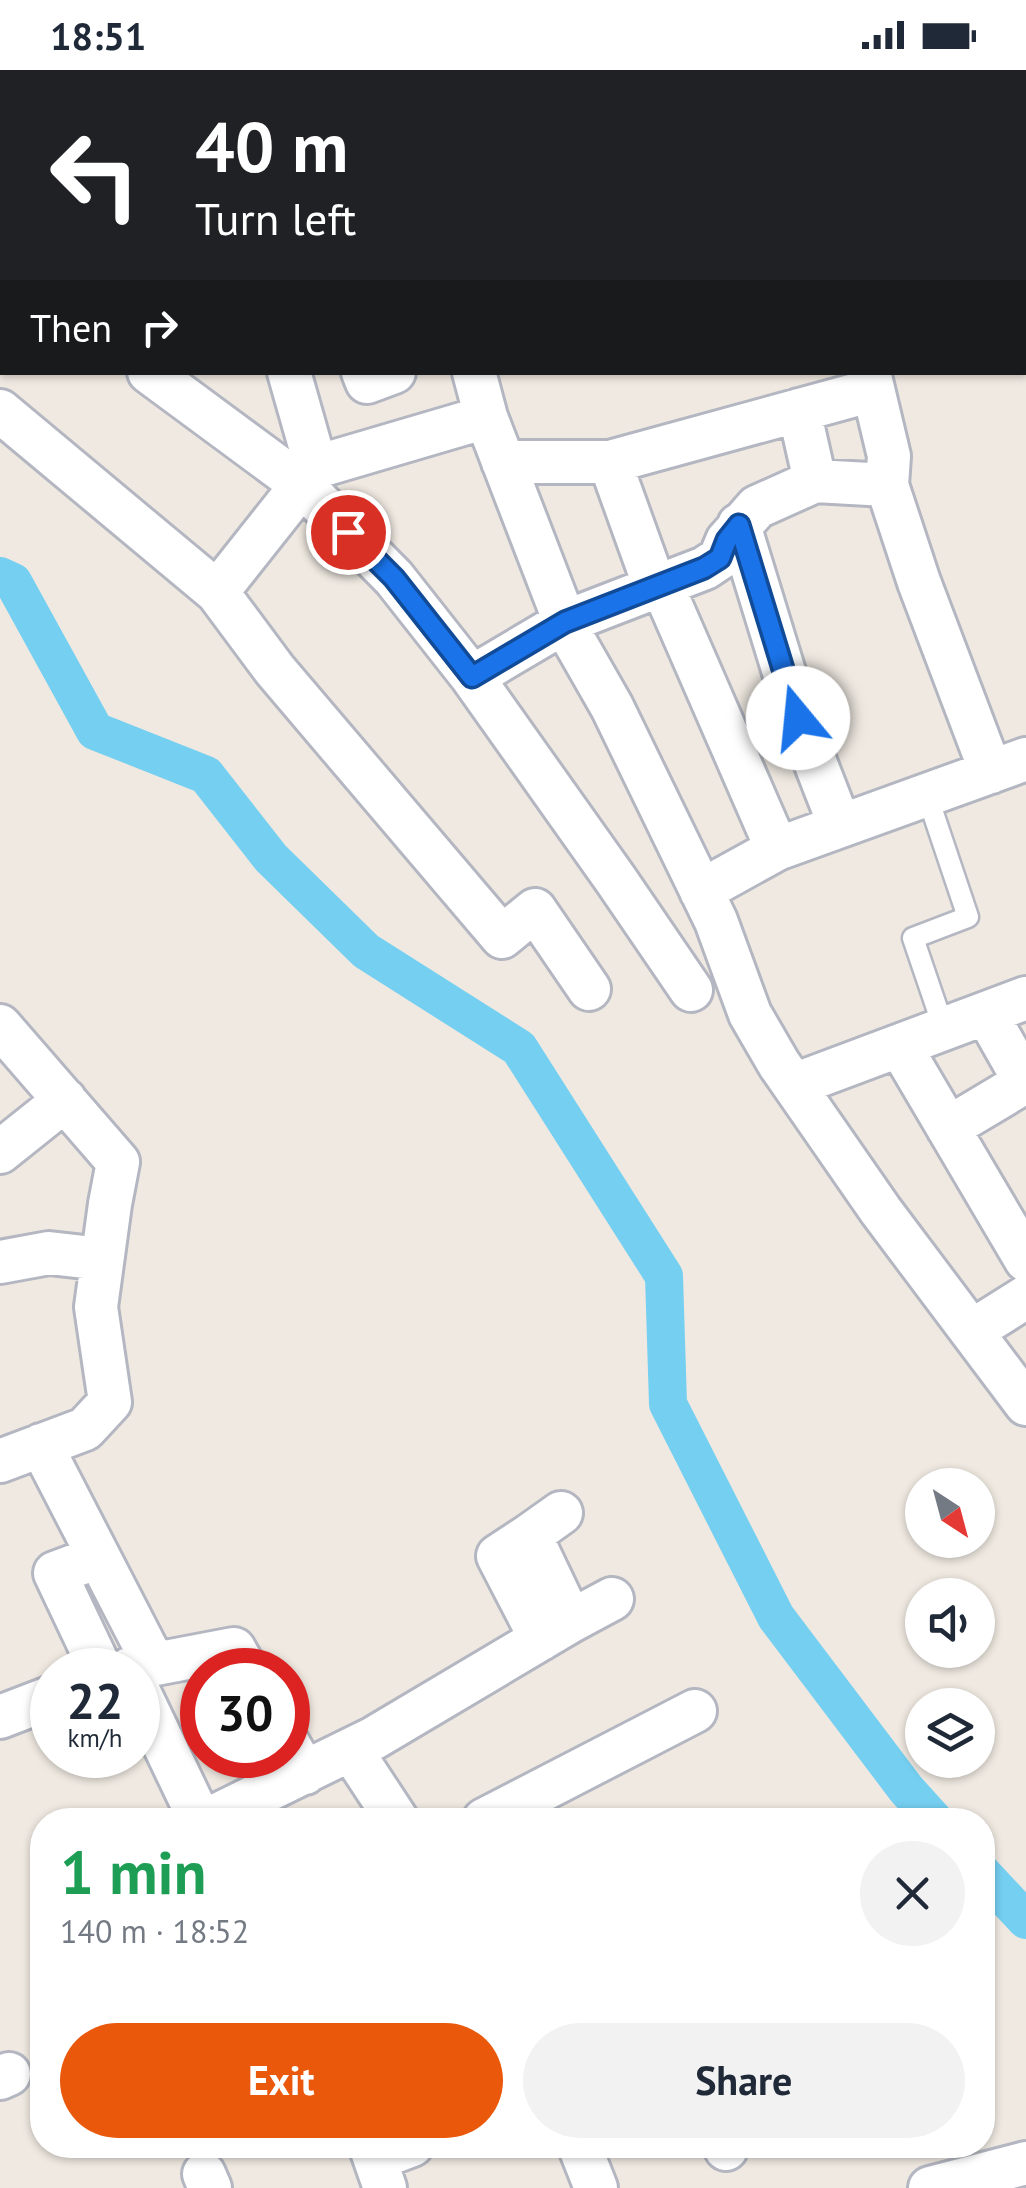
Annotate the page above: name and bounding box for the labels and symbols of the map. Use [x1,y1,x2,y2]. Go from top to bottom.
pin [306,490,391,575]
position arrow [746,666,850,770]
north arrow [905,1468,995,1558]
speed limit sign: 30 [180,1648,310,1778]

